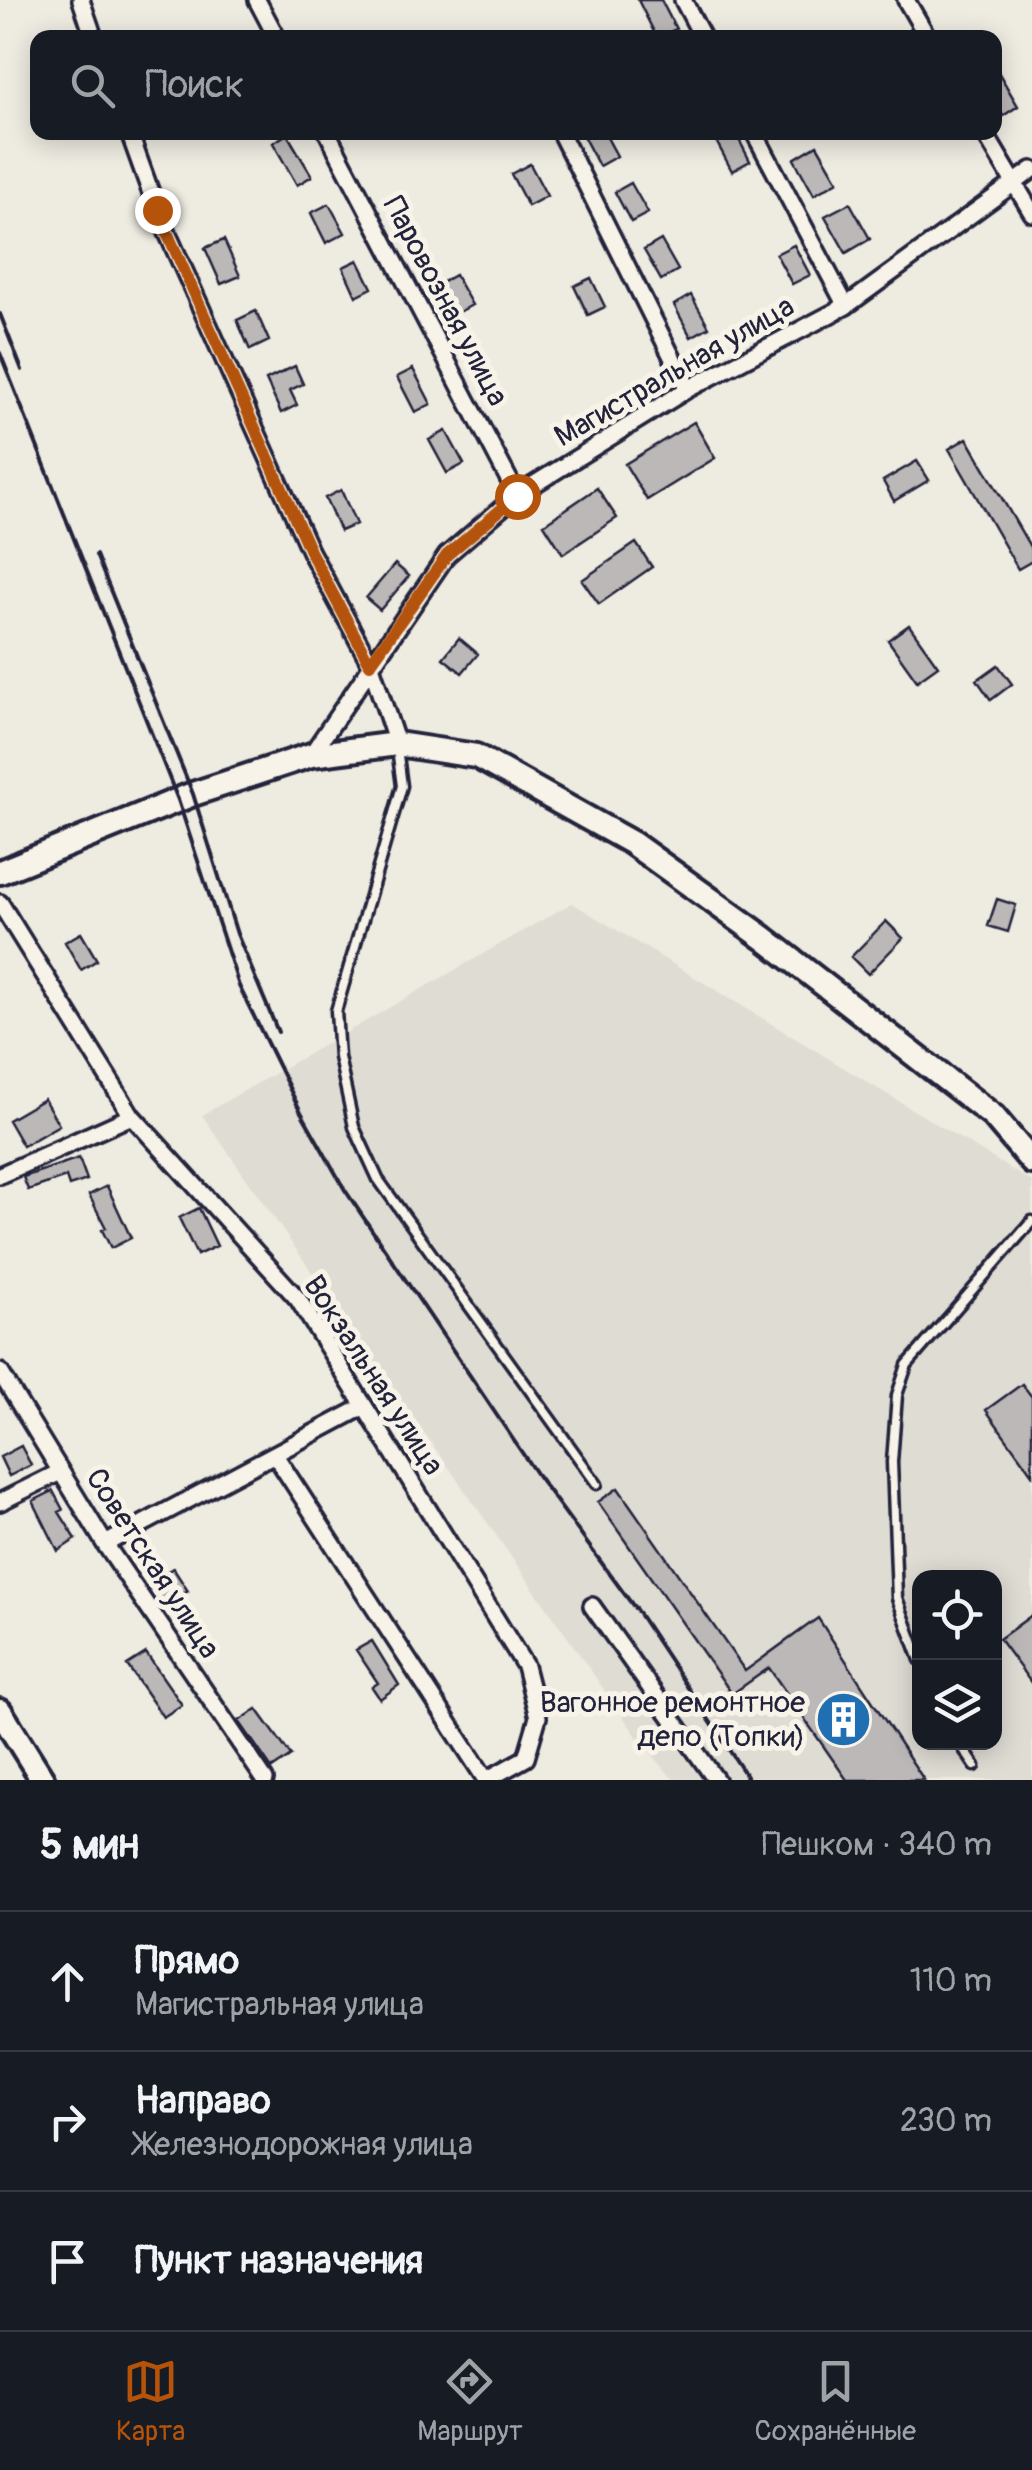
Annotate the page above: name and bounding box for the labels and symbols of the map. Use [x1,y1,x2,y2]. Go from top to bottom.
route end [135,188,181,234]
street label: Паровозная улица [375,190,516,412]
street label: Магистральная улица [548,288,801,455]
route start [495,474,541,520]
street label: Вокзальная улица [295,1268,452,1482]
street label: Советская улица [77,1461,228,1665]
place label: Вагонное ремонтное депо (Топки) [540,1684,805,1755]
building icon: Вагонное ремонтное депо (Топки) [814,1689,874,1749]

